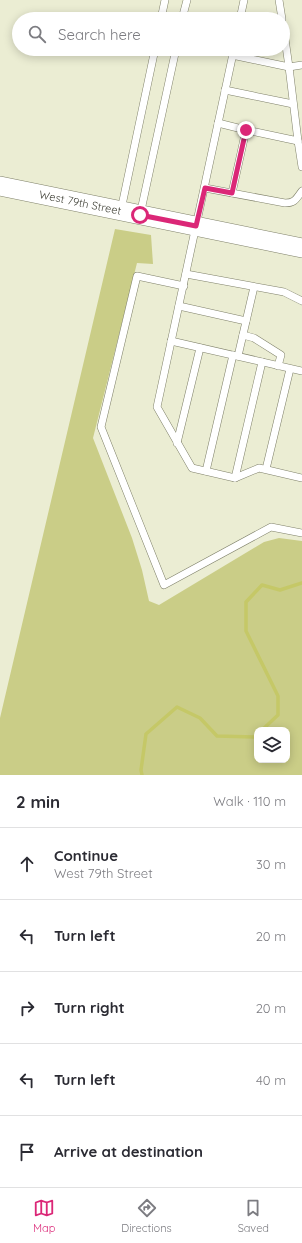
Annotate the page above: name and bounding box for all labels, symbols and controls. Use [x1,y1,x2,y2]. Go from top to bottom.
search box [12,12,290,56]
icon: search [26,23,48,45]
text: Search here [58,25,141,44]
route end [237,121,255,139]
street label: West 79th Street [38,187,123,218]
route start [131,206,149,224]
map controls [254,727,290,763]
button: layers [254,727,290,763]
text: 2 min [16,791,60,812]
text: Walk · 110 m [213,793,286,809]
text: Continue [54,846,118,865]
icon: ahead [16,853,38,875]
text: 30 m [256,856,286,872]
text: West 79th Street [54,865,153,881]
icon: left [16,925,38,947]
text: Turn left [54,926,116,945]
text: 20 m [256,928,286,944]
icon: right [16,997,38,1019]
text: Turn right [54,998,125,1017]
text: 20 m [256,1000,286,1016]
icon: left [16,1069,38,1091]
text: Turn left [54,1070,116,1089]
text: 40 m [256,1072,286,1088]
icon: arrive [16,1141,38,1163]
text: Arrive at destination [54,1142,203,1161]
tab: Map [33,1197,55,1235]
tab: Directions [121,1197,172,1235]
tab: Saved [238,1197,269,1235]

